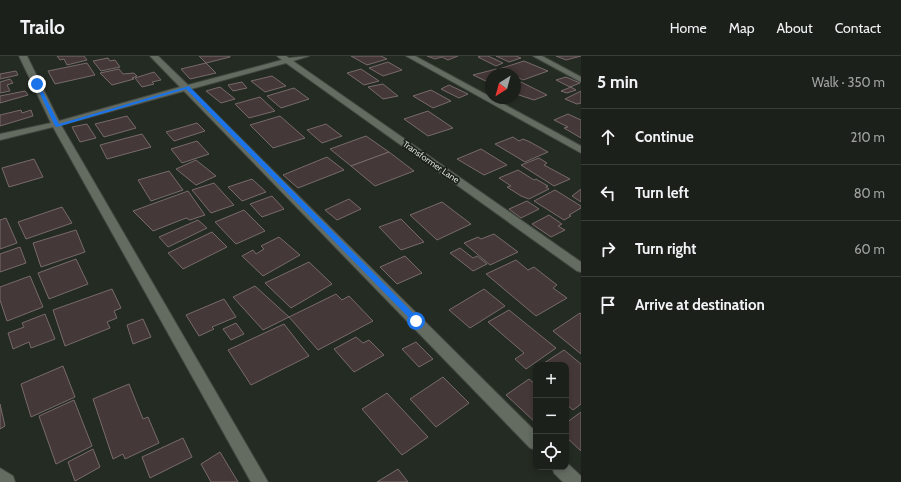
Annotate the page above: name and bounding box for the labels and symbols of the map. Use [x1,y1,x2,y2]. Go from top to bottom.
north arrow [485,68,521,104]
route end [28,75,46,93]
street label: Transformer Lane [401,138,462,185]
route start [407,312,425,330]

